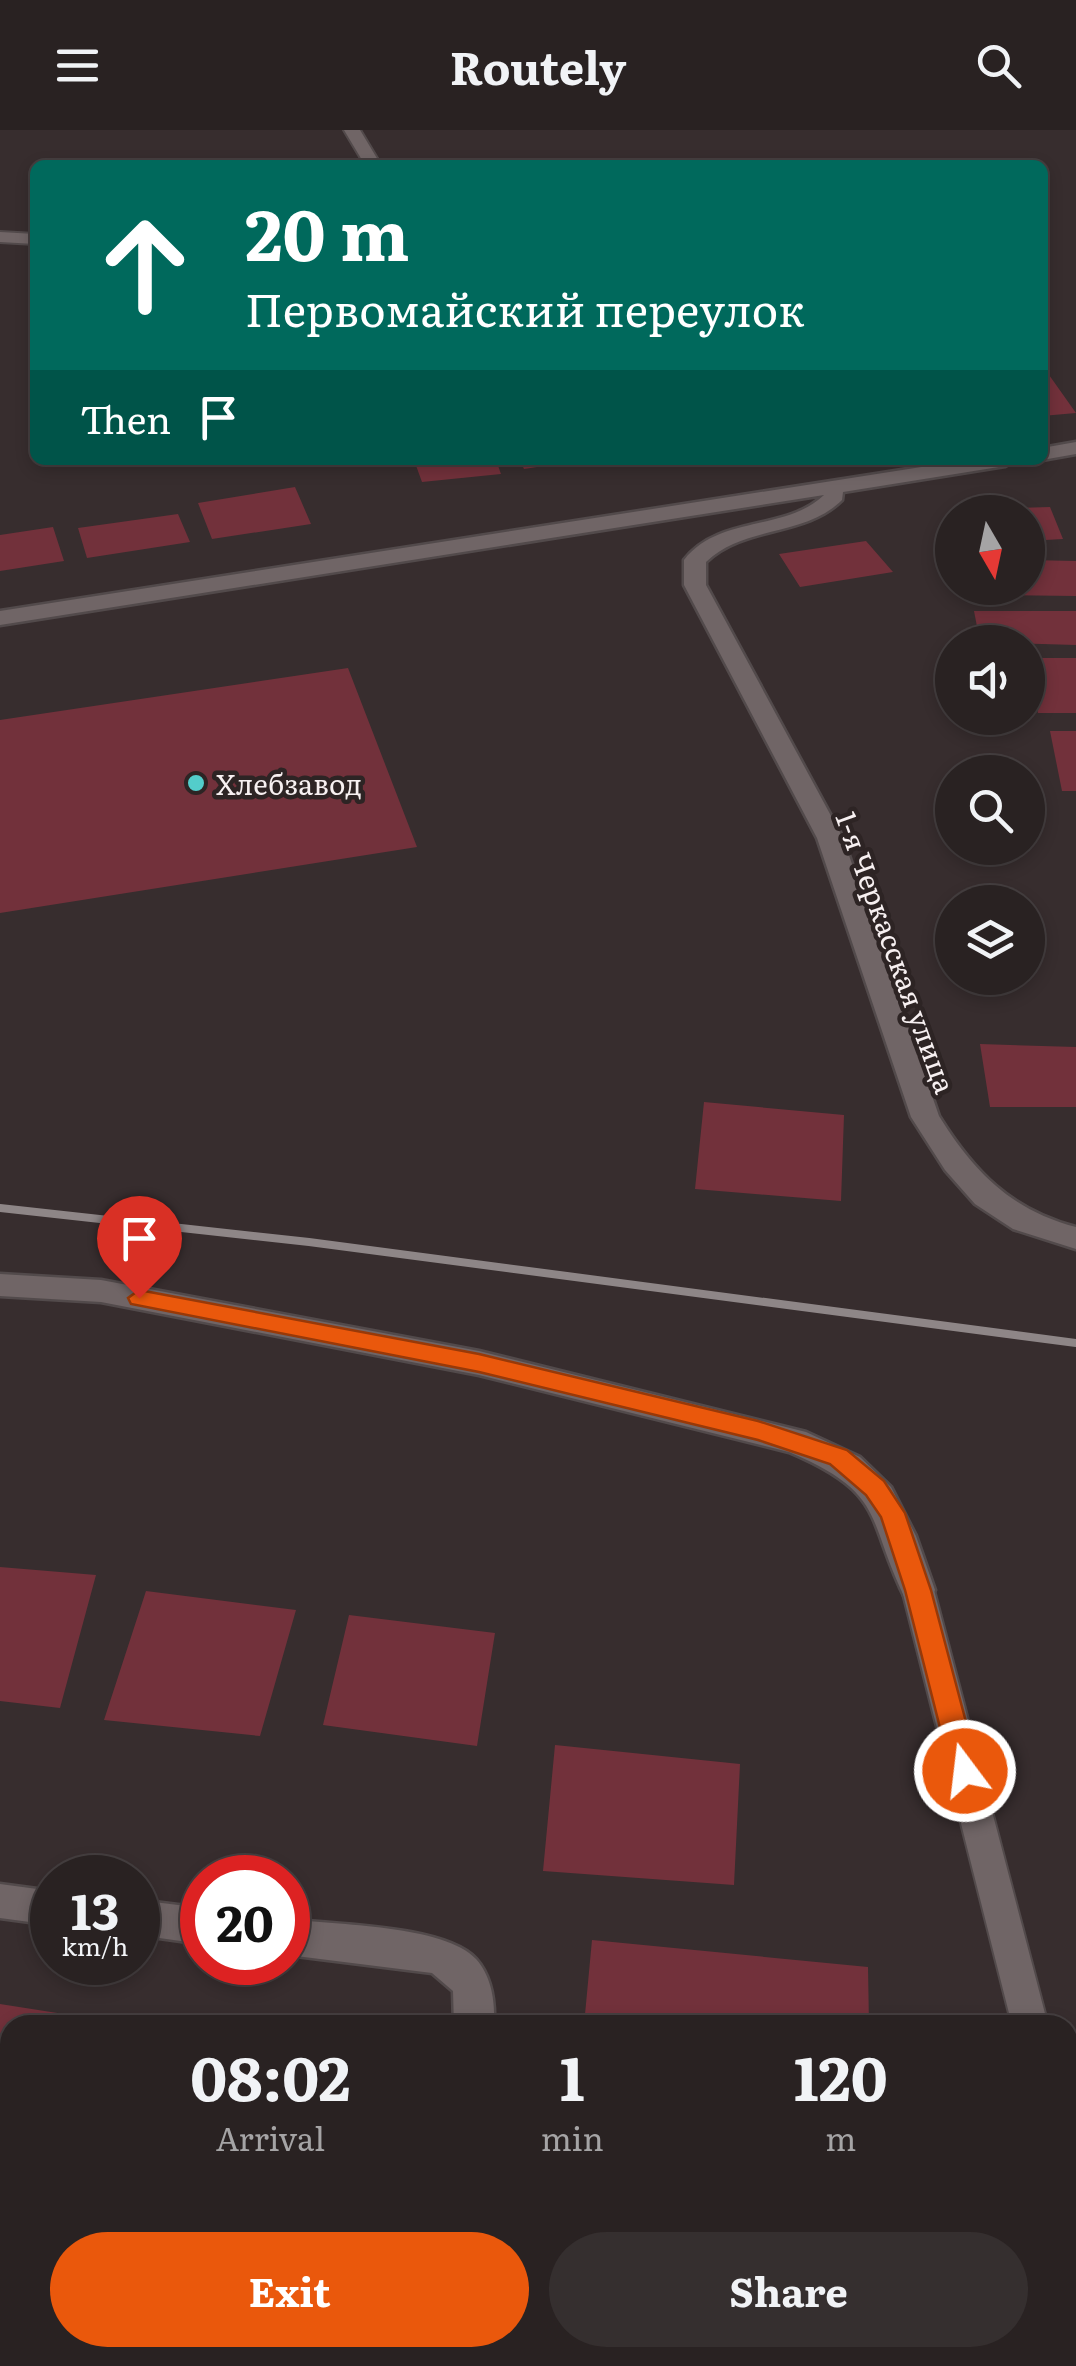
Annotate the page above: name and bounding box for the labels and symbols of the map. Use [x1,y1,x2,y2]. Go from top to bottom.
north arrow [935,495,1045,605]
place label: Хлебзавод [216,762,362,804]
marker: Хлебзавод [185,772,207,794]
street label: 1-я Черкасская улица [826,805,968,1099]
pin [97,1196,182,1299]
position arrow [913,1719,1017,1823]
speed limit sign: 20 [180,1855,310,1985]

